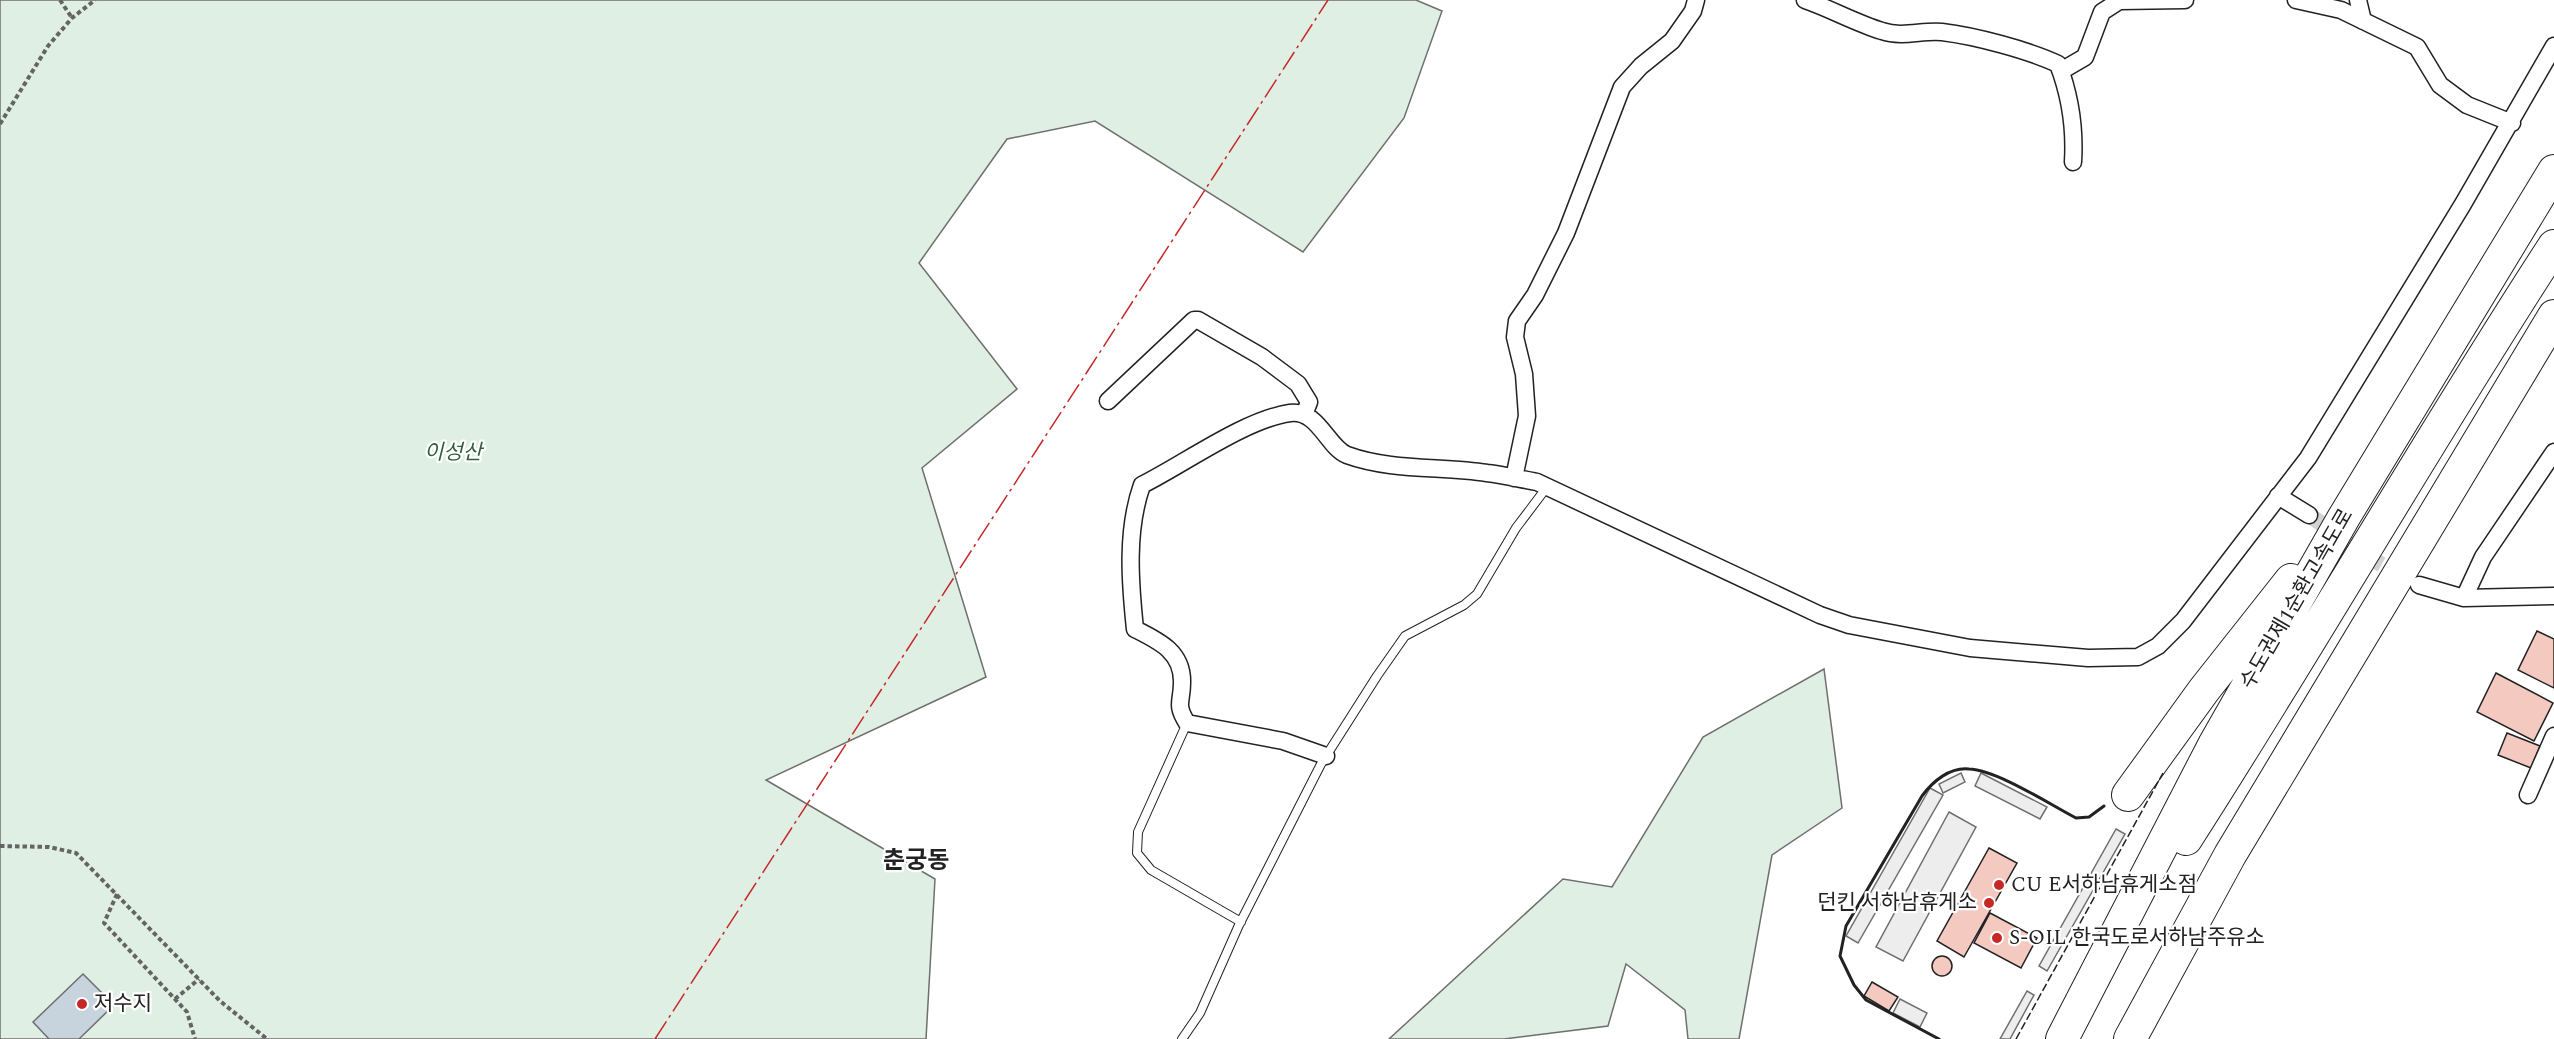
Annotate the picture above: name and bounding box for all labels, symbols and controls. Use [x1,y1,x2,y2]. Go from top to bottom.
park label: 이성산 [424,437,485,469]
street label: 수도권제1순환고속도로 [2232,503,2362,695]
district label: 춘궁동 [883,843,949,879]
place label: CU E서하남휴게소점 [2011,869,2197,901]
marker: CU E서하남휴게소점 [1992,878,2006,892]
place label: 던킨 서하남휴게소 [1817,887,1977,919]
marker: 던킨 서하남휴게소 [1982,896,1996,910]
place label: S-OIL 한국도로서하남주유소 [2009,922,2265,954]
marker: S-OIL 한국도로서하남주유소 [1990,931,2004,945]
place label: 저수지 [94,988,152,1020]
marker: 저수지 [75,997,89,1011]

